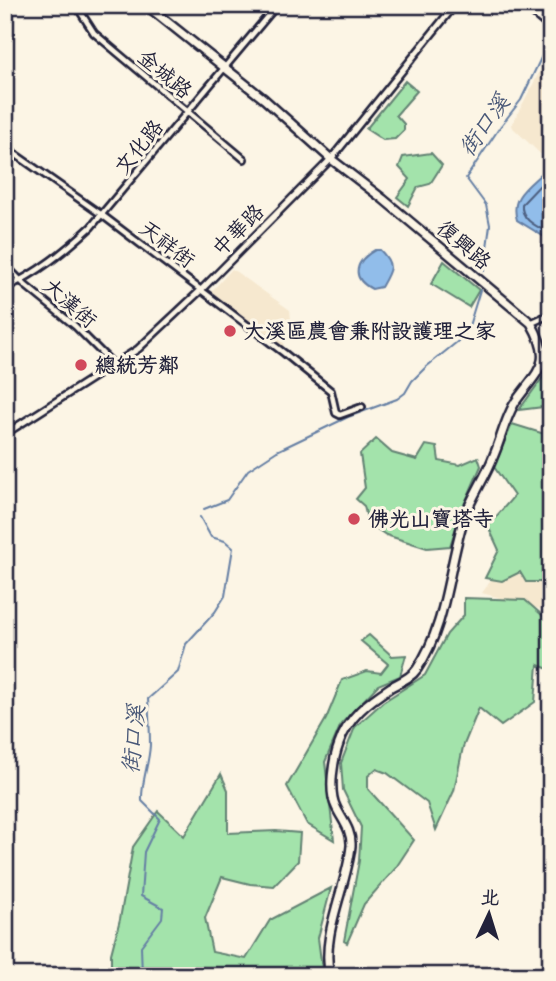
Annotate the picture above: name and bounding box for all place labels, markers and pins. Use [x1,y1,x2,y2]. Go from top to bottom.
place label: 大溪區農會兼附設護理之家 [244,313,496,345]
marker: 大溪區農會兼附設護理之家 [222,323,238,339]
place label: 總統芳鄰 [95,347,179,379]
marker: 總統芳鄰 [73,357,89,373]
place label: 佛光山寶塔寺 [368,501,494,533]
marker: 佛光山寶塔寺 [346,511,362,527]

